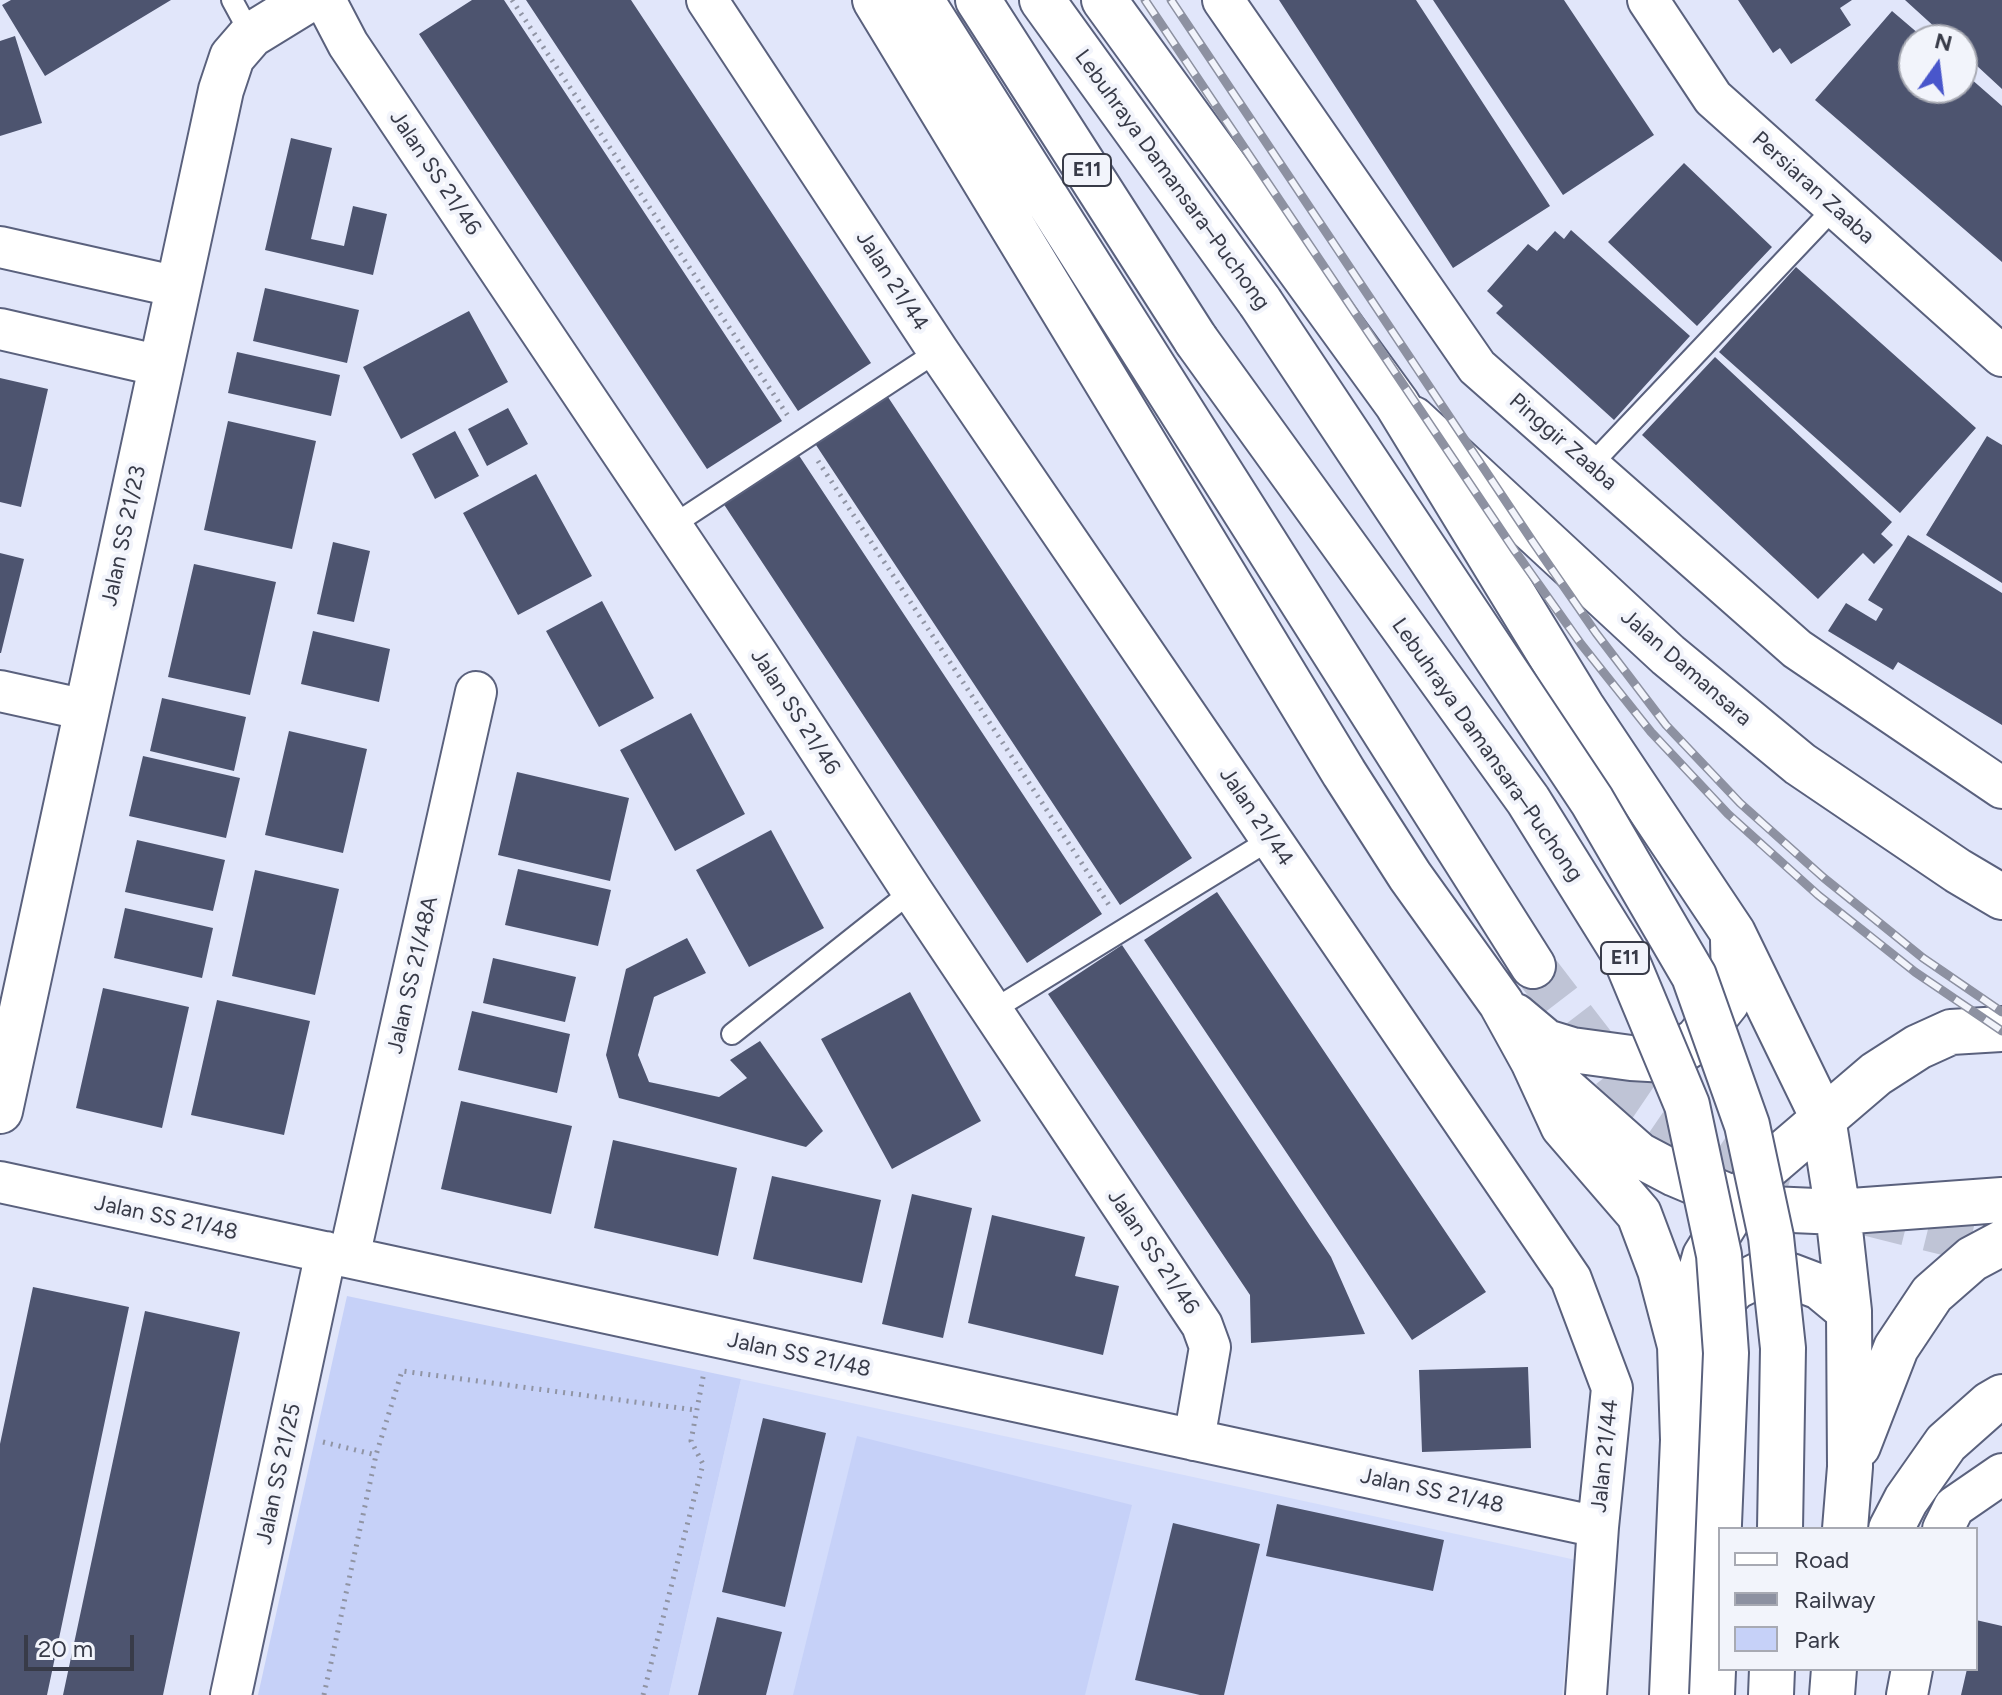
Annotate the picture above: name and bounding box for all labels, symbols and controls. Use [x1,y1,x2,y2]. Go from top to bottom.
north arrow [1898,24,1978,104]
text: N [1932,27,1955,57]
street label: Lebuhraya Damansara–Puchong [1069,45,1275,315]
street label: Jalan SS 21/46 [384,106,486,240]
street label: Persiaran Zaaba [1746,126,1880,250]
road number: E11 [1063,154,1111,186]
street label: Jalan 21/44 [850,226,934,336]
street label: Pinggir Zaaba [1504,388,1622,496]
street label: Jalan SS 21/23 [96,463,152,609]
street label: Jalan Damansara [1615,604,1757,732]
street label: Lebuhraya Damansara–Puchong [1386,613,1588,887]
street label: Jalan SS 21/46 [744,644,846,780]
street label: Jalan 21/44 [1213,763,1299,871]
street label: Jalan SS 21/48A [382,894,444,1056]
road number: E11 [1601,942,1649,974]
street label: Jalan SS 21/46 [1102,1185,1204,1319]
street label: Jalan SS 21/48 [92,1190,240,1246]
street label: Jalan SS 21/48 [725,1327,873,1383]
street label: Jalan 21/44 [1586,1398,1624,1514]
street label: Jalan SS 21/25 [251,1401,307,1547]
street label: Jalan SS 21/48 [1358,1463,1506,1519]
legend [1718,1527,1978,1671]
text: Road [1794,1545,1849,1574]
text: Railway [1794,1585,1875,1614]
scale bar [28,1619,138,1669]
text: Park [1794,1625,1840,1654]
text: 20 m [38,1634,93,1663]

